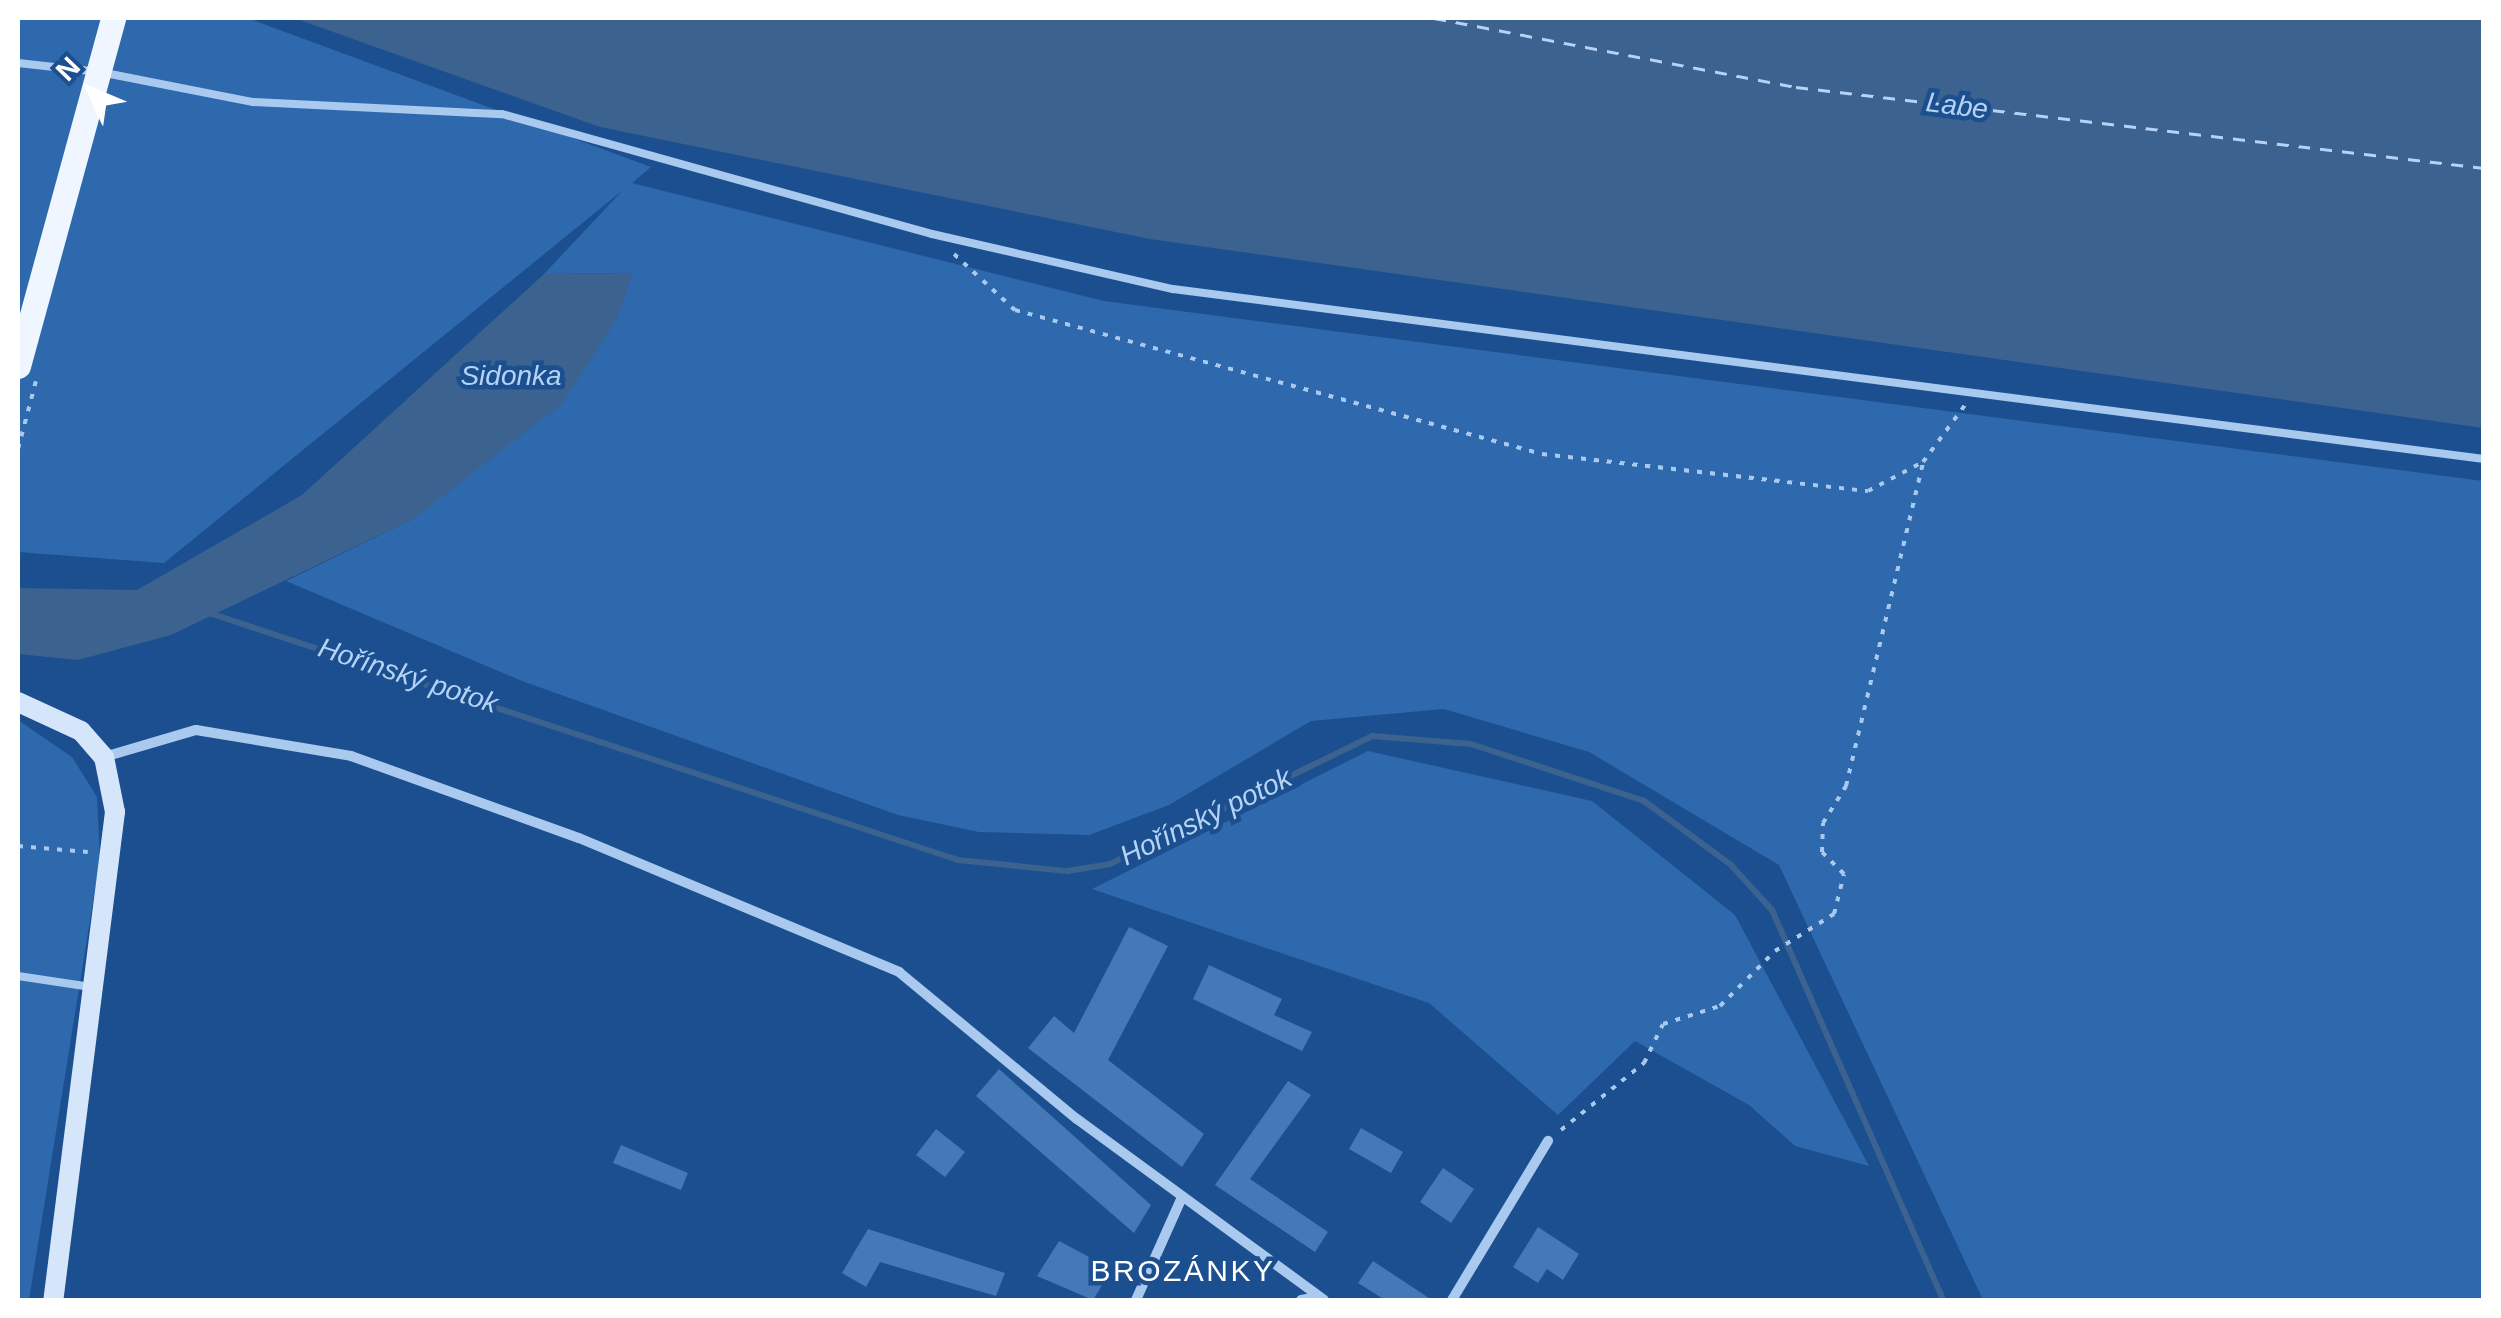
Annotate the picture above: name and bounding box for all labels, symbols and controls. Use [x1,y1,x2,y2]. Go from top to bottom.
north arrow [40,40,140,140]
text: N [50,51,86,87]
water label: Labe [1924,86,1990,126]
water label: Sidonka [460,359,562,393]
water label: Hořínský potok [314,631,502,721]
water label: Hořínský potok [1115,761,1297,873]
district label: BROZÁNKY [1090,1253,1276,1289]

